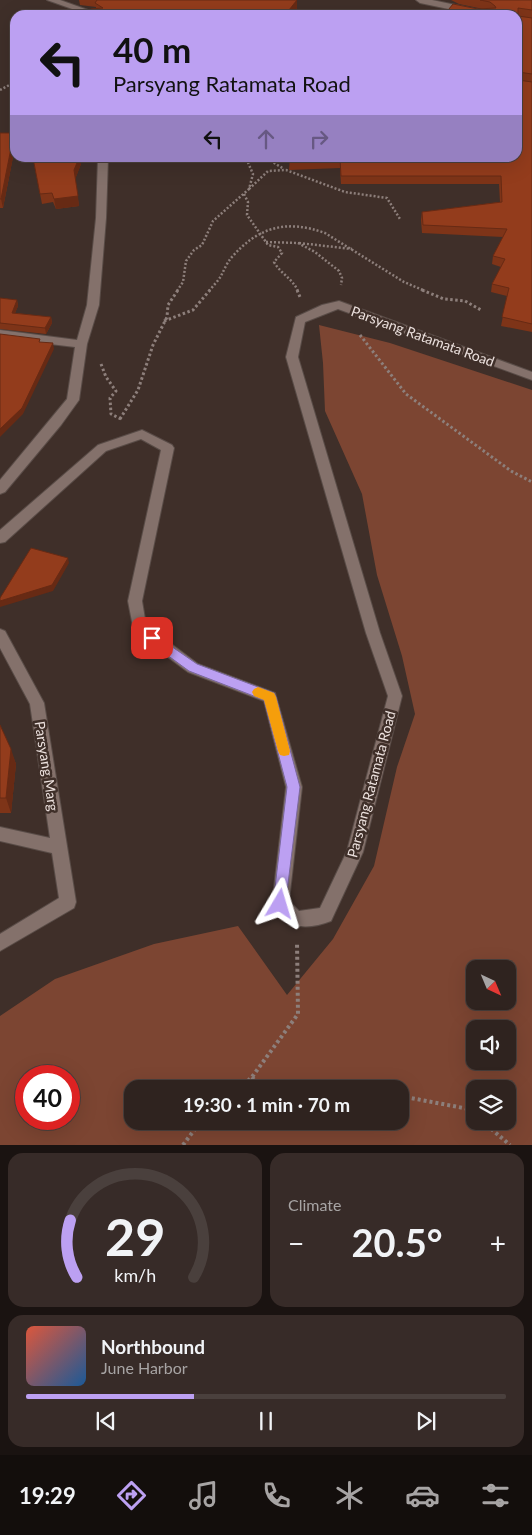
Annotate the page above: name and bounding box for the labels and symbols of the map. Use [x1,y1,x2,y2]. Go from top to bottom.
street label: Parsyang Ratamata Road [349,302,497,370]
pin [131,617,173,659]
street label: Parsyang Ratamata Road [343,709,399,859]
street label: Parsyang Marg [32,720,62,812]
position arrow [253,877,305,929]
north arrow [466,960,516,1010]
speed limit sign: 40 [15,1065,80,1130]

